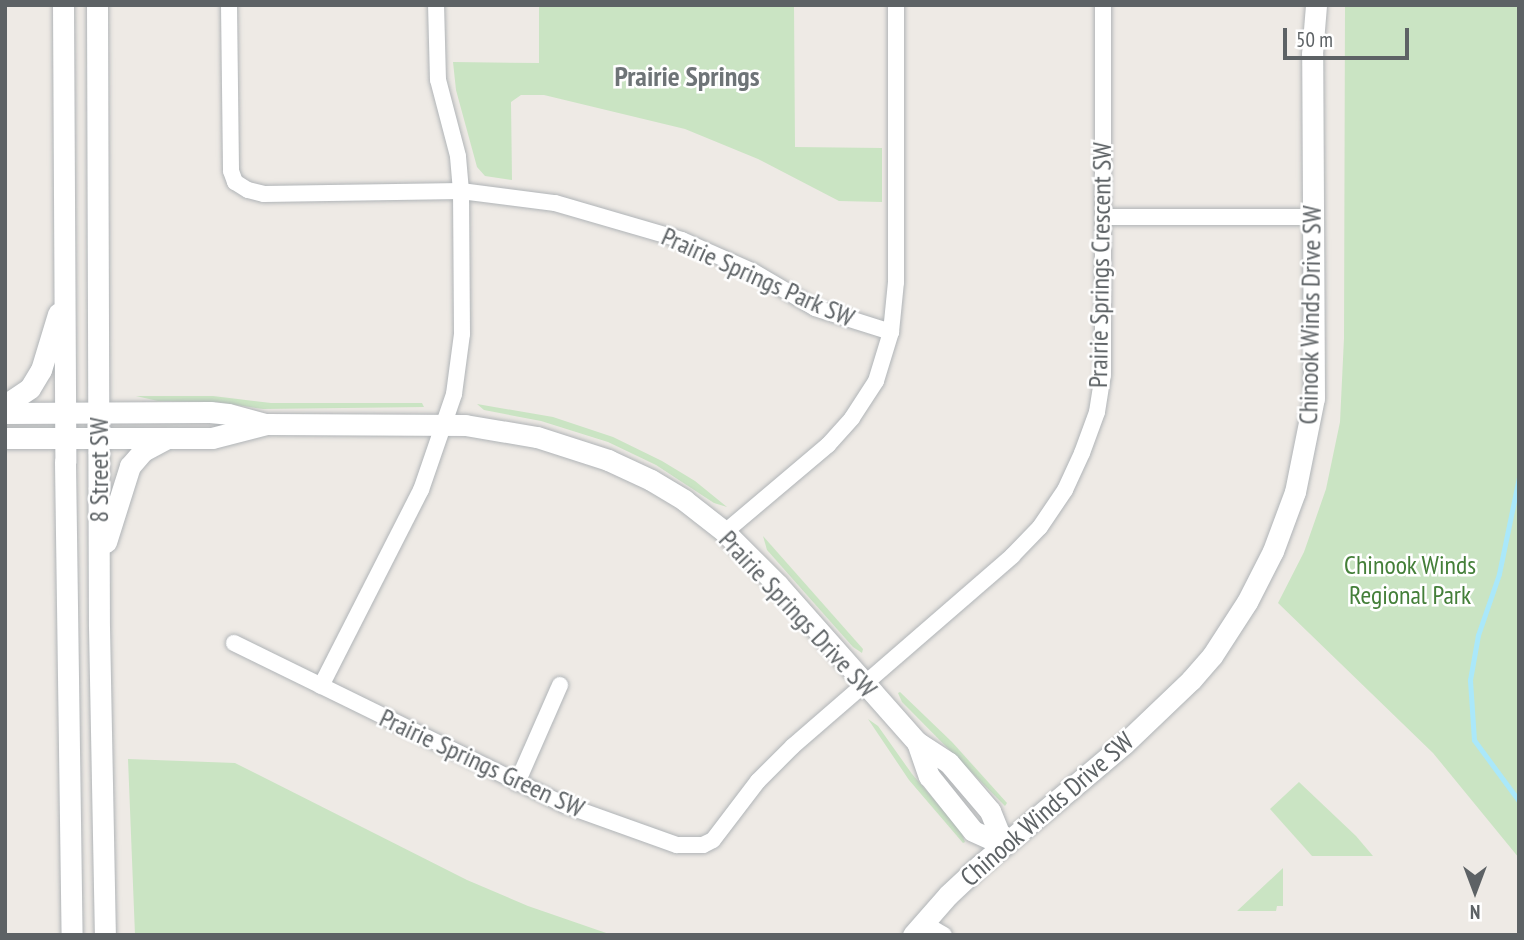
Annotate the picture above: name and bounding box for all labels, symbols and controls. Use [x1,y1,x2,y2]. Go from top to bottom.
scale bar [1286,14,1412,58]
text: 50 m [1296,26,1333,53]
district label: Prairie Springs [614,59,760,93]
street label: Prairie Springs Crescent SW [1082,142,1118,388]
street label: Chinook Winds Drive SW [1292,205,1328,425]
street label: Prairie Springs Park SW [657,220,859,334]
street label: 8 Street SW [83,417,115,523]
street label: Prairie Springs Drive SW [713,524,883,704]
park label: Chinook Winds Regional Park [1343,549,1477,610]
street label: Prairie Springs Green SW [375,702,589,824]
street label: Chinook Winds Drive SW [954,725,1140,893]
north arrow [1440,856,1510,926]
text: N [1470,900,1480,924]

